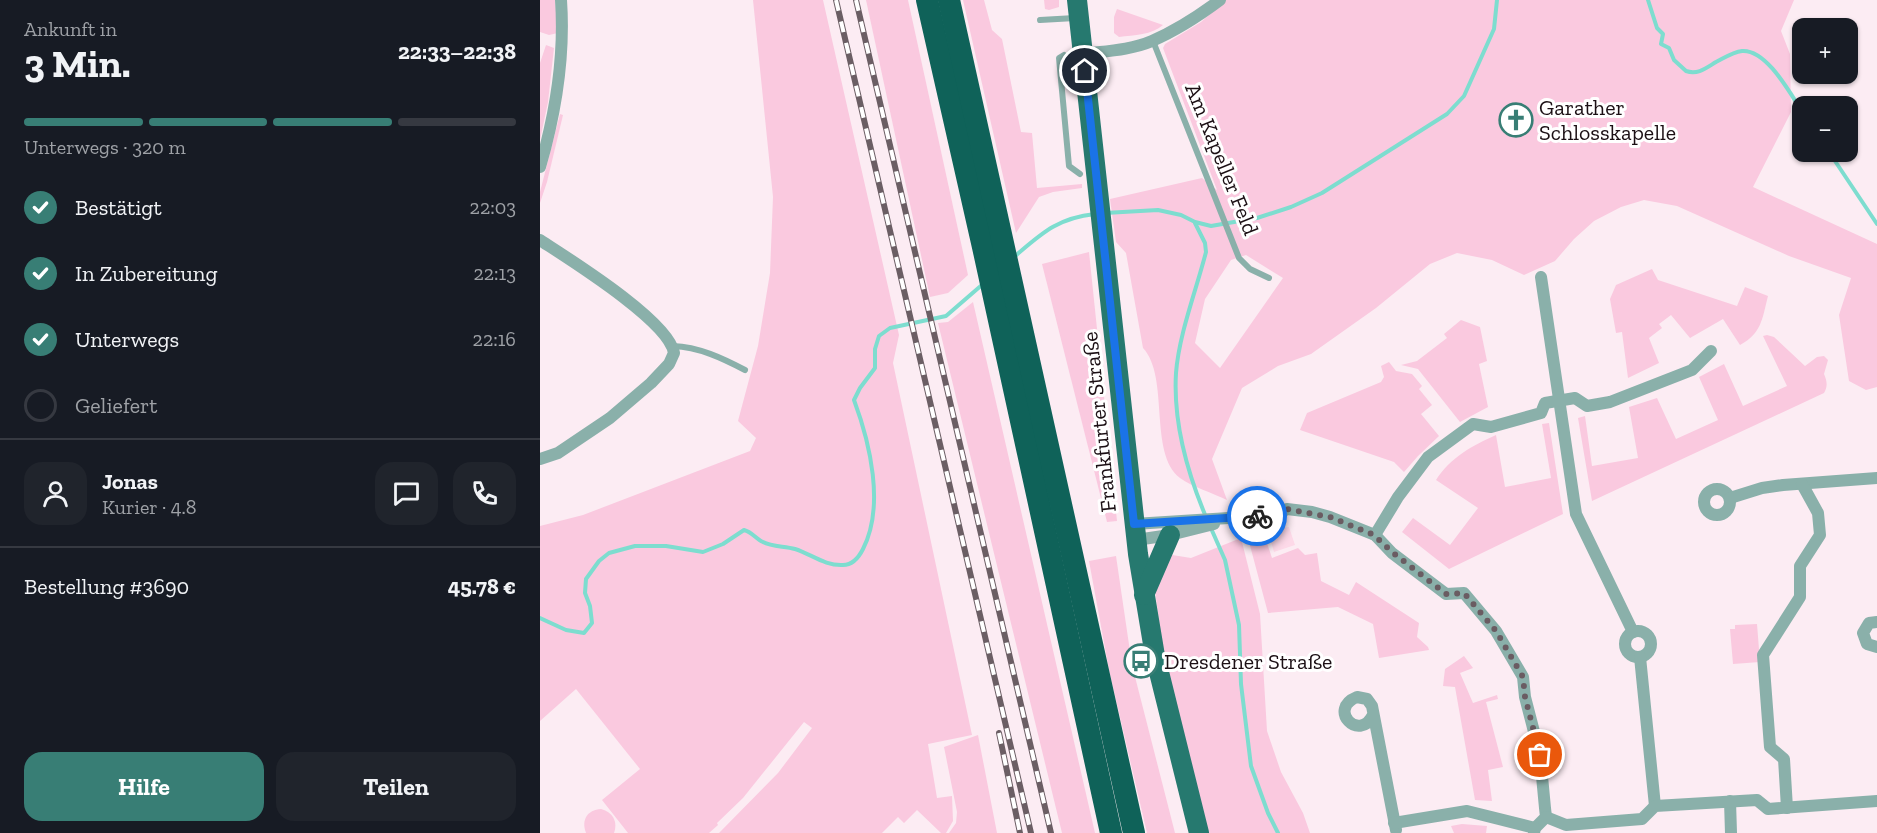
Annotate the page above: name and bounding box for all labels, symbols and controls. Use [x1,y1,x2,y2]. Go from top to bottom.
text: Ankunft in [24,17,117,41]
map controls [1792,18,1858,162]
button: + [1792,18,1858,84]
text: 22:33–22:38 [398,38,516,65]
text: 3 Min. [24,40,131,87]
pin [1059,45,1110,96]
icon: home [1068,54,1101,87]
street label: Am Kapeller Feld [1179,79,1265,239]
place label: Garather Schlosskapelle [1539,94,1676,146]
button: − [1792,96,1858,162]
church icon: Garather Schlosskapelle [1498,102,1534,138]
text: Unterwegs · 320 m [24,135,186,159]
icon: check [24,191,57,224]
text: Bestätigt [75,194,162,221]
text: 22:03 [470,195,516,219]
icon: check [24,257,57,290]
text: In Zubereitung [75,260,218,287]
text: 22:13 [473,261,516,285]
icon: check [24,323,57,356]
text: Unterwegs [75,326,179,353]
text: 22:16 [473,327,516,351]
street label: Frankfurter Straße [1076,330,1122,514]
text: Geliefert [75,392,158,419]
button: person [24,462,87,525]
button: chat [375,462,438,525]
button: phone [453,462,516,525]
text: Jonas [102,468,158,495]
courier [1227,486,1287,546]
text: Kurier · 4.8 [102,495,197,519]
icon: bike [1241,500,1274,533]
text: Bestellung #3690 [24,573,189,600]
text: 45.78 € [448,573,516,600]
bus stop icon: Dresdener Straße [1123,643,1159,679]
place label: Dresdener Straße [1164,648,1332,675]
pin [1514,729,1565,780]
icon: bag [1523,738,1556,771]
button: Hilfe [24,752,264,821]
button: Teilen [276,752,516,821]

